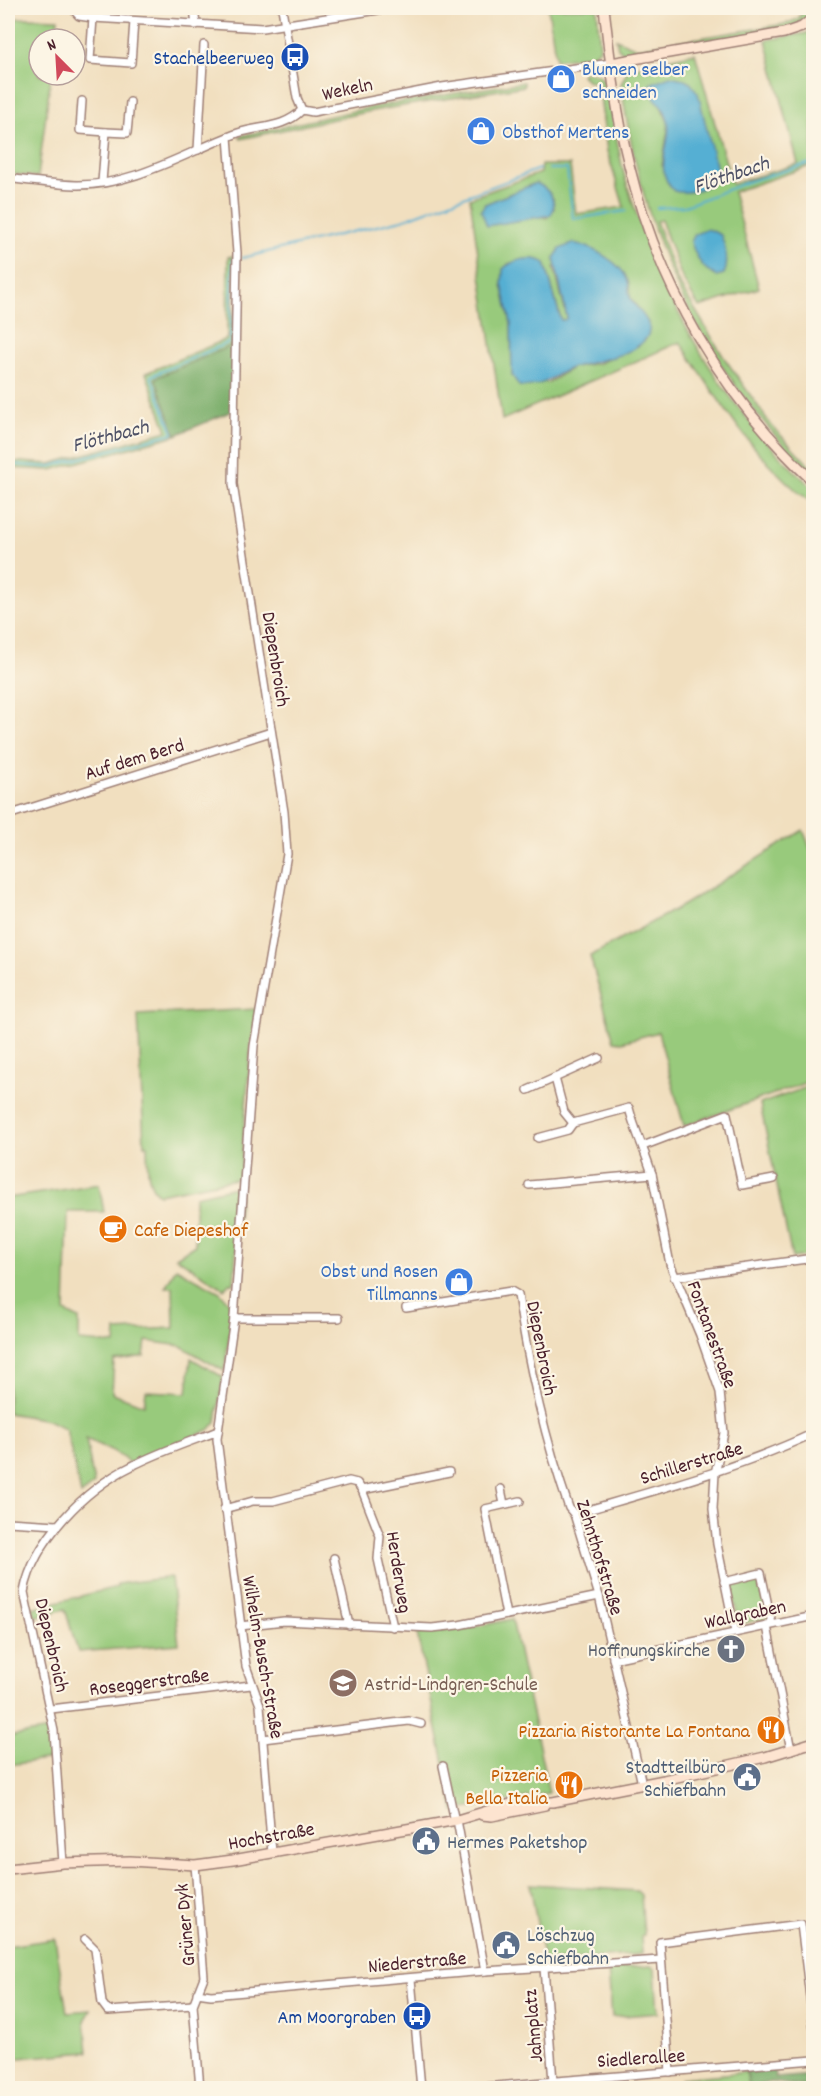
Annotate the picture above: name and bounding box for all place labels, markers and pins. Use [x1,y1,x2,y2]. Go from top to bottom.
bus stop icon: Stachelbeerweg [279,41,311,73]
place label: Stachelbeerweg [154,46,274,74]
place label: Blumen selber schneiden [582,57,689,108]
shop icon: Blumen selber schneiden [545,63,577,95]
shop icon: Obsthof Mertens [465,115,497,147]
place label: Obsthof Mertens [502,120,629,148]
cafe icon: Cafe Diepeshof [97,1213,129,1245]
place label: Cafe Diepeshof [134,1218,249,1246]
place label: Obst und Rosen Tillmanns [321,1259,438,1310]
shop icon: Obst und Rosen Tillmanns [443,1266,475,1298]
church icon: Hoffnungskirche [715,1633,747,1665]
place label: Hoffnungskirche [588,1638,710,1666]
school or university icon: Astrid-Lindgren-Schule [327,1667,359,1699]
place label: Astrid-Lindgren-Schule [364,1672,538,1700]
restaurant icon: Pizzaria Ristorante La Fontana [755,1714,787,1746]
place label: Pizzaria Ristorante La Fontana [518,1719,751,1747]
place label: Stadtteilbüro Schiefbahn [625,1755,726,1806]
public building icon: Stadtteilbüro Schiefbahn [731,1761,763,1793]
place label: Pizzeria Bella Italia [465,1763,549,1814]
restaurant icon: Pizzeria Bella Italia [553,1769,585,1801]
public building icon: Hermes Paketshop [410,1825,442,1857]
place label: Hermes Paketshop [447,1830,588,1858]
place label: Löschzug Schiefbahn [527,1923,609,1974]
public building icon: Löschzug Schiefbahn [490,1929,522,1961]
bus stop icon: Am Moorgraben [401,2000,433,2032]
place label: Am Moorgraben [278,2005,396,2033]

